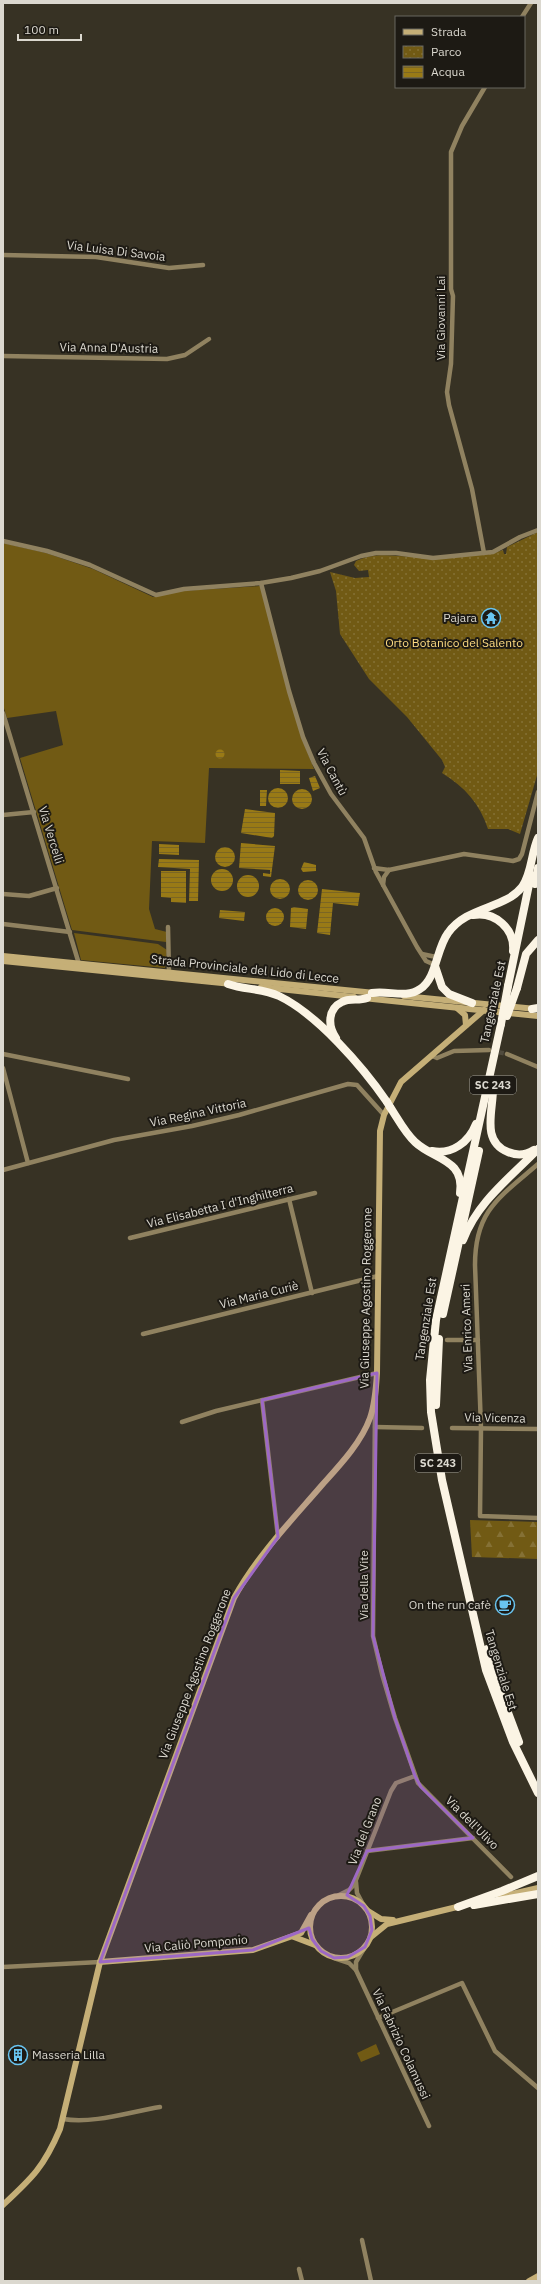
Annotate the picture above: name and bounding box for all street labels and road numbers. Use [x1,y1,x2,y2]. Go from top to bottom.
street label: Via Luisa Di Savoia [66,237,167,264]
street label: Via Giovanni Lai [433,276,448,360]
street label: Via Anna D'Austria [60,339,159,356]
street label: Via Cantù [314,746,351,798]
street label: Via Vercelli [36,804,67,865]
street label: Strada Provinciale del Lido di Lecce [150,951,340,986]
street label: Tangenziale Est [476,959,509,1044]
road number: SC 243 [470,1076,516,1094]
street label: Via Regina Vittoria [148,1095,248,1130]
street label: Via Elisabetta I d'Inghilterra [145,1180,295,1231]
street label: Via Giuseppe Agostino Roggerone [356,1207,375,1389]
street label: Tangenziale Est [412,1276,439,1361]
street label: Via Maria Curiè [218,1277,300,1312]
street label: Via Enrico Ameri [457,1284,476,1372]
street label: Via Vicenza [464,1409,526,1426]
road number: SC 243 [415,1454,461,1472]
street label: Via della Vite [356,1550,371,1620]
street label: Via Giuseppe Agostino Roggerone [155,1586,234,1761]
street label: Tangenziale Est [482,1628,521,1712]
street label: Via dell'Ulivo [443,1793,502,1853]
street label: Via del Grano [345,1794,385,1867]
street label: Via Caliò Pomponio [144,1931,249,1955]
street label: Via Fabrizio Colamussi [369,1986,434,2102]

